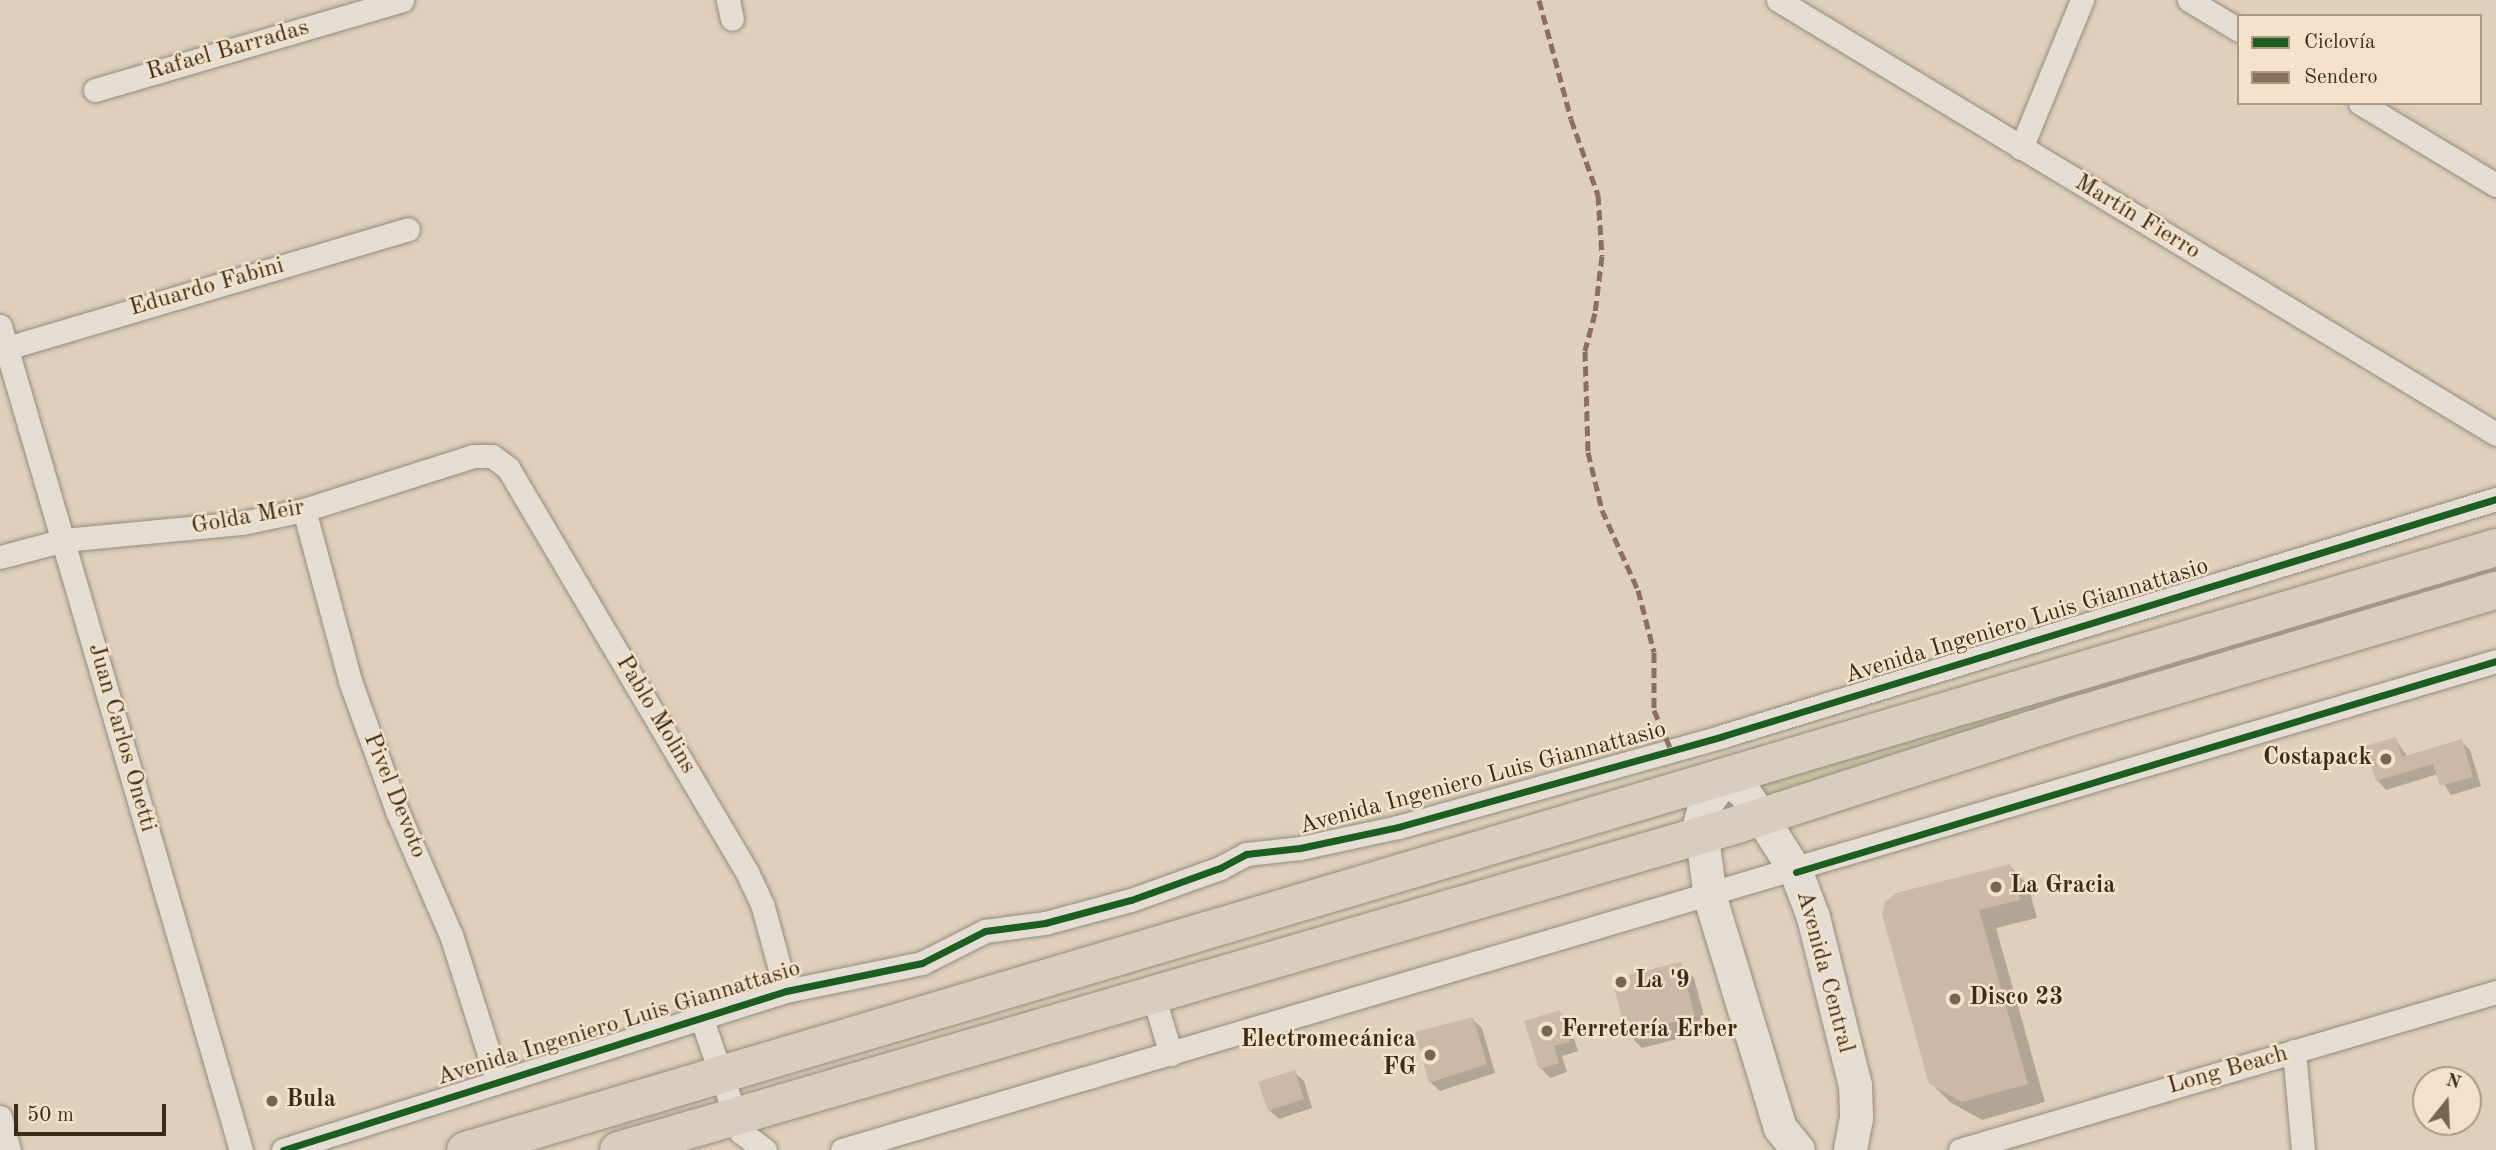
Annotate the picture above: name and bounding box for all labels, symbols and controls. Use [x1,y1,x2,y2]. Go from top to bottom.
street label: Rafael Barradas [143,14,313,88]
legend [2237,14,2482,105]
text: Ciclovía [2304,32,2375,53]
text: Sendero [2304,67,2378,88]
street label: Martín Fierro [2069,169,2205,267]
street label: Eduardo Fabini [126,252,288,324]
street label: Golda Meir [189,494,307,542]
street label: Avenida Ingeniero Luis Giannattasio [1842,553,2212,691]
street label: Juan Carlos Onetti [80,640,162,836]
street label: Pablo Molins [608,651,702,779]
street label: Avenida Ingeniero Luis Giannattasio [1296,716,1670,842]
street label: Pivel Devoto [356,729,432,863]
place label: Costapack [2263,745,2372,773]
marker: Costapack [2378,751,2394,767]
place label: La Gracia [2010,873,2115,901]
marker: La Gracia [1988,879,2004,895]
street label: Avenida Central [1789,888,1859,1056]
street label: Avenida Ingeniero Luis Giannattasio [434,955,804,1093]
place label: La '9 [1635,968,1690,996]
marker: La '9 [1613,974,1629,990]
place label: Disco 23 [1969,985,2063,1013]
marker: Disco 23 [1947,991,1963,1007]
place label: Ferretería Erber [1561,1017,1737,1045]
marker: Ferretería Erber [1539,1023,1555,1039]
place label: Electromecánica FG [1240,1027,1416,1083]
street label: Long Beach [2165,1040,2291,1102]
marker: Electromecánica FG [1422,1047,1438,1063]
north arrow [2412,1066,2482,1136]
text: N [2443,1071,2463,1094]
place label: Bula [286,1087,336,1115]
scale bar [18,1090,170,1134]
marker: Bula [264,1093,280,1109]
text: 50 m [27,1105,74,1126]

